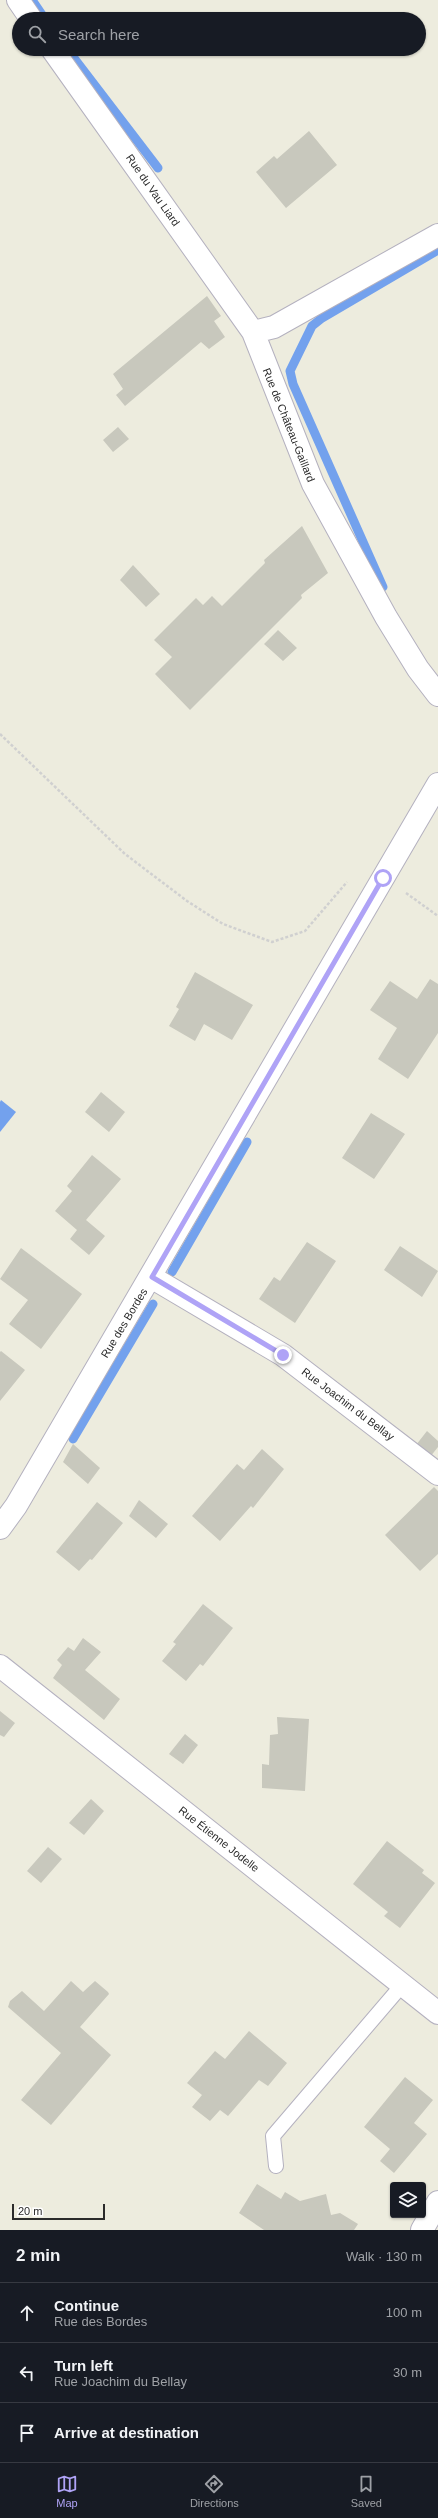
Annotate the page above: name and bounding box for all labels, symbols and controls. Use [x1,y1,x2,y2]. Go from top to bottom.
search box [12,12,426,56]
icon: search [26,23,48,45]
text: Search here [58,26,140,43]
street label: Rue du Vau Liard [124,152,182,228]
street label: Rue de Château-Gaillard [261,366,317,484]
route start [374,869,392,887]
street label: Rue des Bordes [99,1286,150,1360]
route end [274,1346,292,1364]
street label: Rue Joachim du Bellay [299,1365,397,1443]
street label: Rue Étienne Jodelle [177,1804,261,1874]
map controls [390,2182,426,2218]
button: layers [390,2182,426,2218]
scale bar [12,2202,105,2221]
text: 20 m [18,2205,42,2217]
text: 2 min [16,2246,60,2265]
text: Walk · 130 m [346,2249,422,2264]
text: Continue [54,2297,119,2314]
icon: ahead [16,2302,38,2324]
text: 100 m [386,2305,422,2320]
text: Rue des Bordes [54,2314,147,2329]
text: Turn left [54,2357,113,2374]
icon: left [16,2362,38,2384]
text: 30 m [393,2365,422,2380]
text: Rue Joachim du Bellay [54,2374,187,2389]
icon: arrive [16,2422,38,2444]
text: Arrive at destination [54,2424,199,2441]
tab: Map [56,2473,78,2509]
tab: Directions [190,2473,239,2509]
tab: Saved [351,2473,382,2509]

